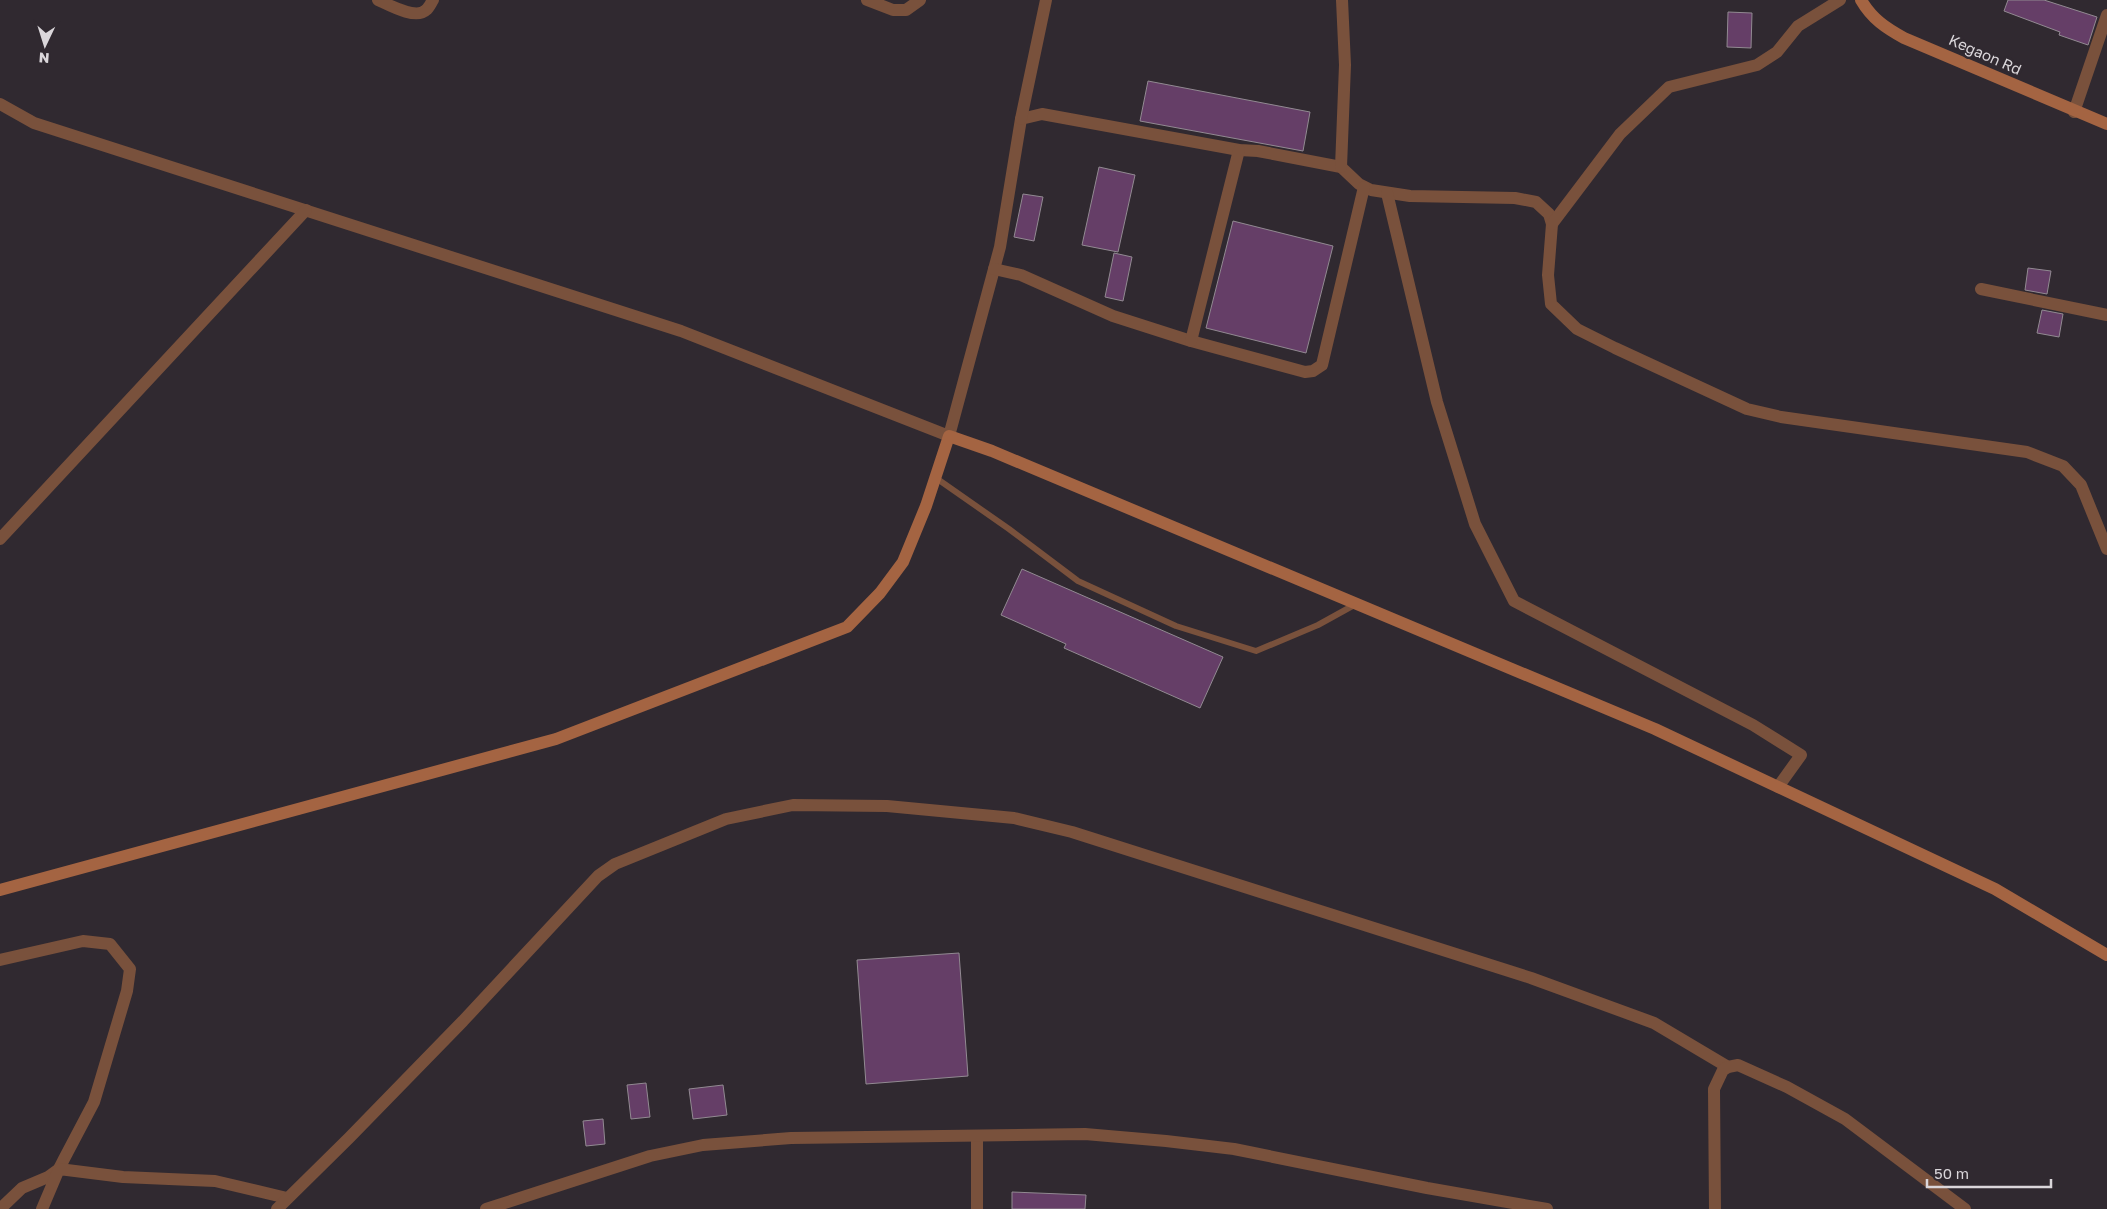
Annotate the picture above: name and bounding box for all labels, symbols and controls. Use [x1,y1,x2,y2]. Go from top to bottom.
north arrow [20,20,70,70]
street label: Kegaon Rd [1946,30,2025,78]
text: N [38,50,50,67]
scale bar [1927,1156,2051,1188]
text: 50 m [1934,1164,1969,1182]

